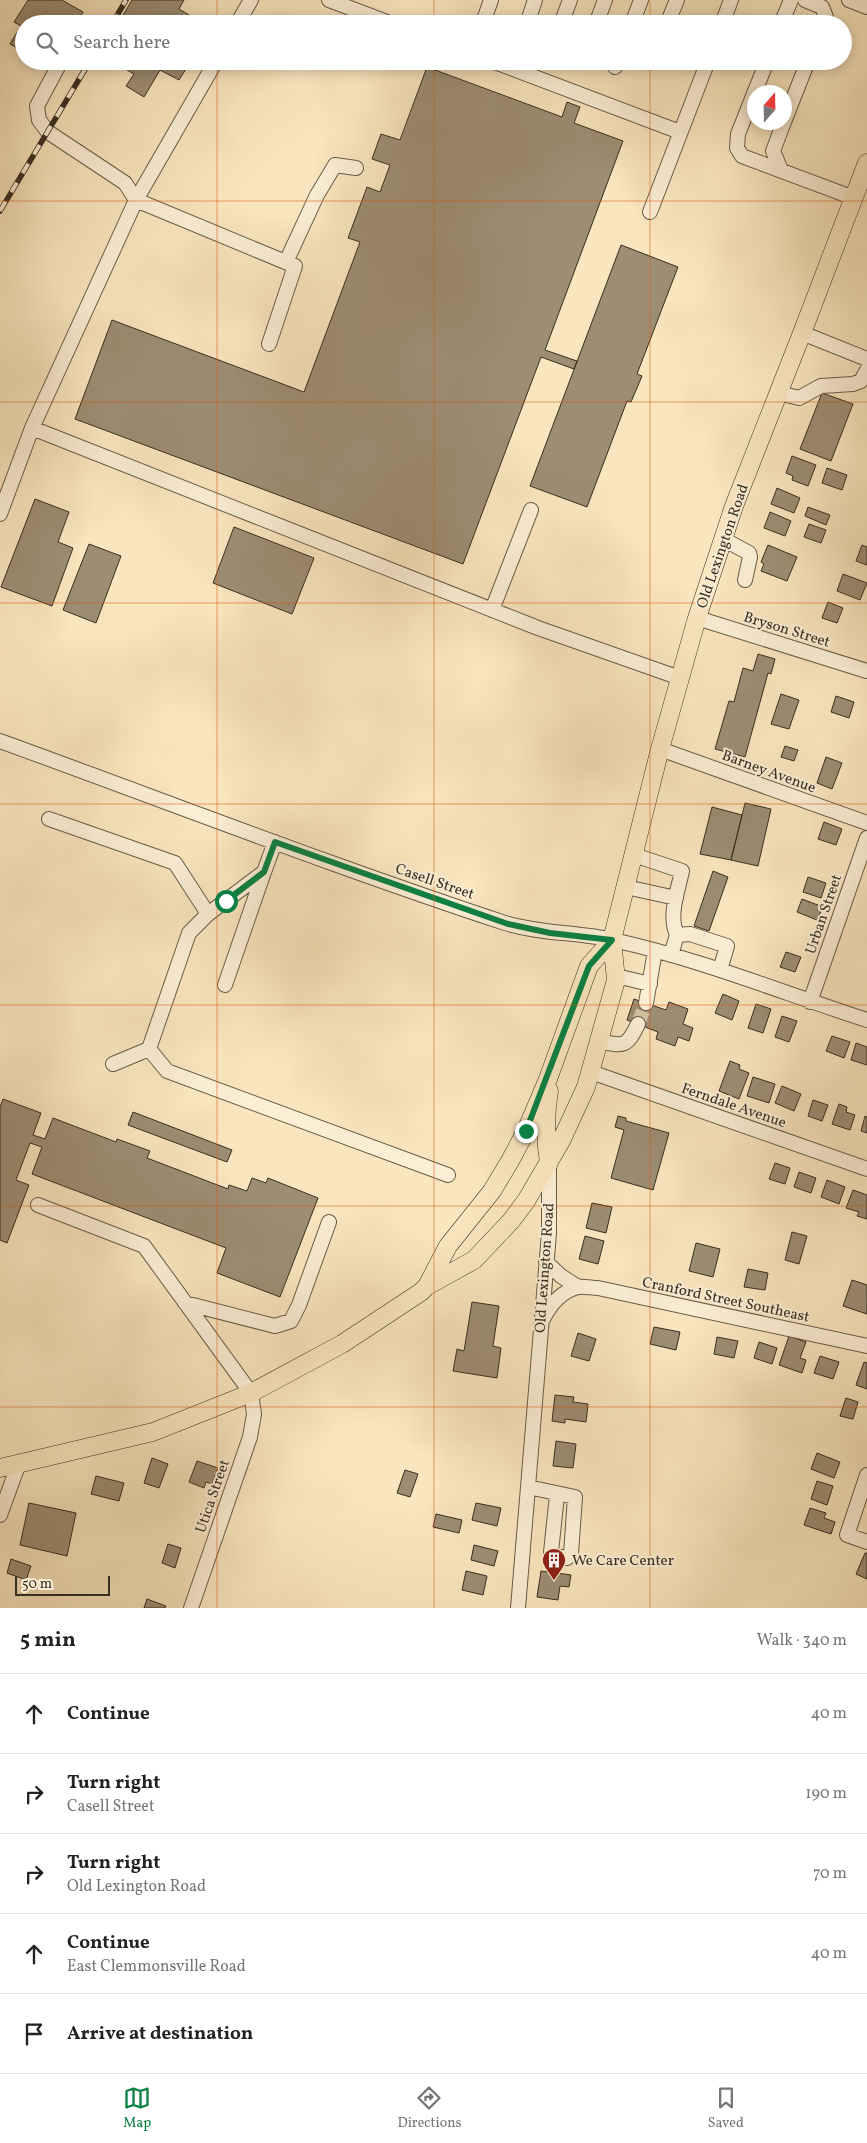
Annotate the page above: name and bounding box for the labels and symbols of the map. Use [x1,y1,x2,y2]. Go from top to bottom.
north arrow [747,85,792,130]
street label: Old Lexington Road [692,481,755,612]
street label: Bryson Street [741,607,832,654]
street label: Barney Avenue [718,746,818,799]
street label: Casell Street [392,859,477,906]
street label: Urban Street [801,872,848,957]
route start [215,890,238,913]
street label: Ferndale Avenue [678,1079,789,1134]
route end [515,1120,538,1143]
street label: Old Lexington Road [530,1202,561,1334]
street label: Cranford Street Southeast [640,1272,811,1329]
street label: Utica Street [191,1457,236,1536]
building icon: We Care Center [541,1547,567,1581]
place label: We Care Center [572,1551,674,1572]
scale bar [15,1573,110,1596]

